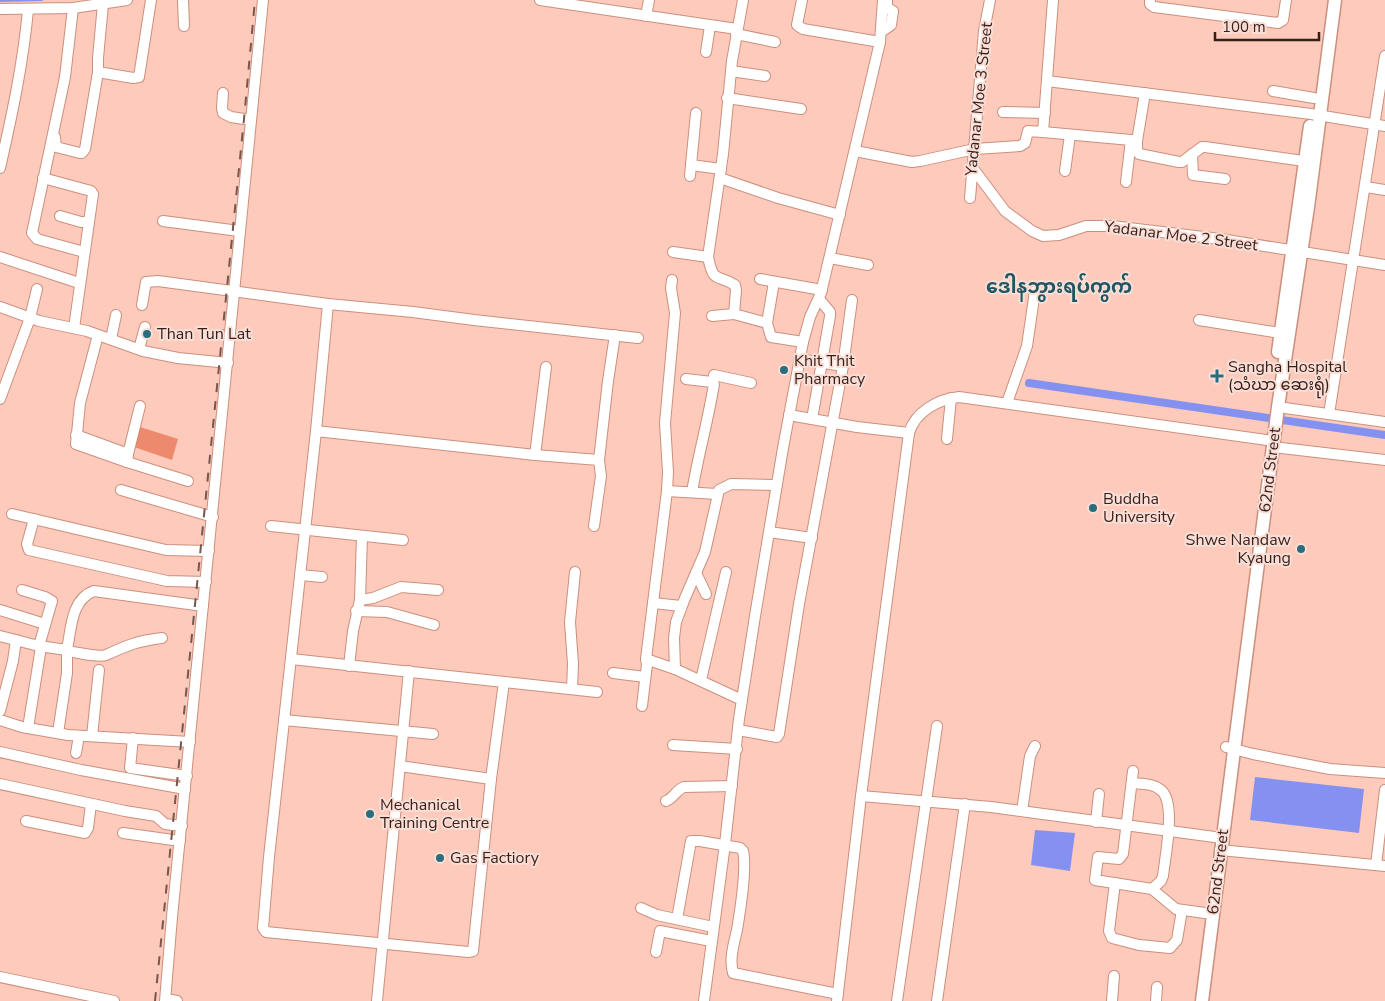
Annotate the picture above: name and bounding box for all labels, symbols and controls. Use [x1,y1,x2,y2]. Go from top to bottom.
scale bar [1215,10,1319,42]
text: 100 m [1222,17,1266,37]
street label: Yadanar Moe 3 Street [960,21,998,178]
street label: Yadanar Moe 2 Street [1102,216,1259,256]
district label: ဒေါနဘွားရပ်ကွက် [986,273,1132,302]
place label: Than Tun Lat [157,323,251,345]
marker: Than Tun Lat [141,328,153,340]
place label: Khit Thit Pharmacy [794,350,866,390]
place label: Sangha Hospital (သံဃာ ဆေးရုံ) [1228,356,1347,399]
marker: Khit Thit Pharmacy [778,364,790,376]
marker: Sangha Hospital (သံဃာ ဆေးရုံ) [1210,369,1224,383]
street label: 62nd Street [1254,426,1286,514]
place label: Buddha University [1103,488,1176,528]
marker: Buddha University [1087,502,1099,514]
place label: Shwe Nandaw Kyaung [1186,529,1292,569]
marker: Shwe Nandaw Kyaung [1295,543,1307,555]
place label: Mechanical Training Centre [380,794,489,834]
marker: Mechanical Training Centre [364,808,376,820]
street label: 62nd Street [1202,828,1234,916]
place label: Gas Factiory [450,847,540,869]
marker: Gas Factiory [434,852,446,864]

